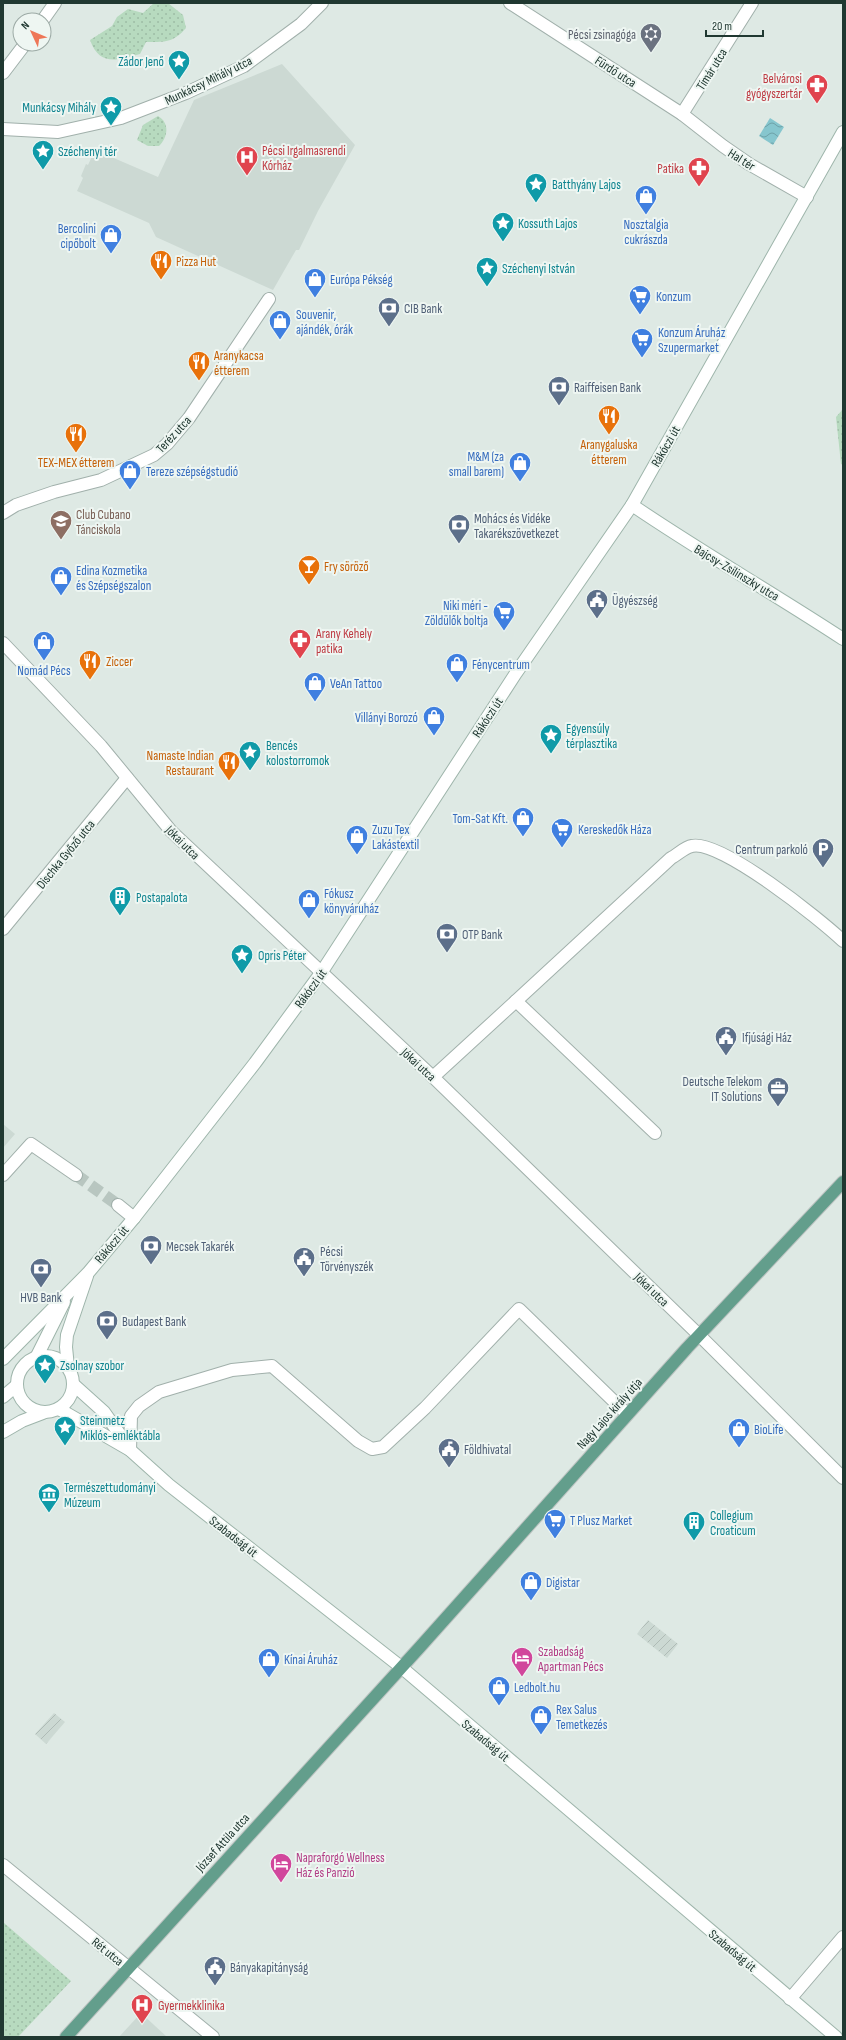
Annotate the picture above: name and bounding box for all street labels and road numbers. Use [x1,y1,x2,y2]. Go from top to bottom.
street label: Tímár utca [693,46,731,93]
street label: Munkácsy Mihály utca [162,53,255,109]
street label: Fürdő utca [592,53,639,91]
street label: Hal tér [725,145,758,174]
street label: Teréz utca [153,413,195,456]
street label: Rákóczi út [648,423,684,470]
street label: Bajcsy-Zsilinszky utca [691,541,782,605]
street label: Rákóczi út [469,694,507,741]
street label: Dischka Győző utca [33,817,98,892]
street label: Jókai utca [161,822,203,863]
street label: Rákóczi út [291,966,330,1011]
street label: Jókai utca [397,1044,439,1085]
street label: Rákóczi út [91,1222,132,1267]
street label: Jókai utca [630,1269,672,1310]
street label: Nagy Lajos király útja [574,1375,646,1453]
street label: Szabadság út [206,1513,261,1561]
street label: Szabadság út [458,1716,512,1765]
street label: József Attila utca [192,1810,253,1876]
street label: Szabadság út [705,1926,759,1975]
street label: Rét utca [88,1934,127,1969]

